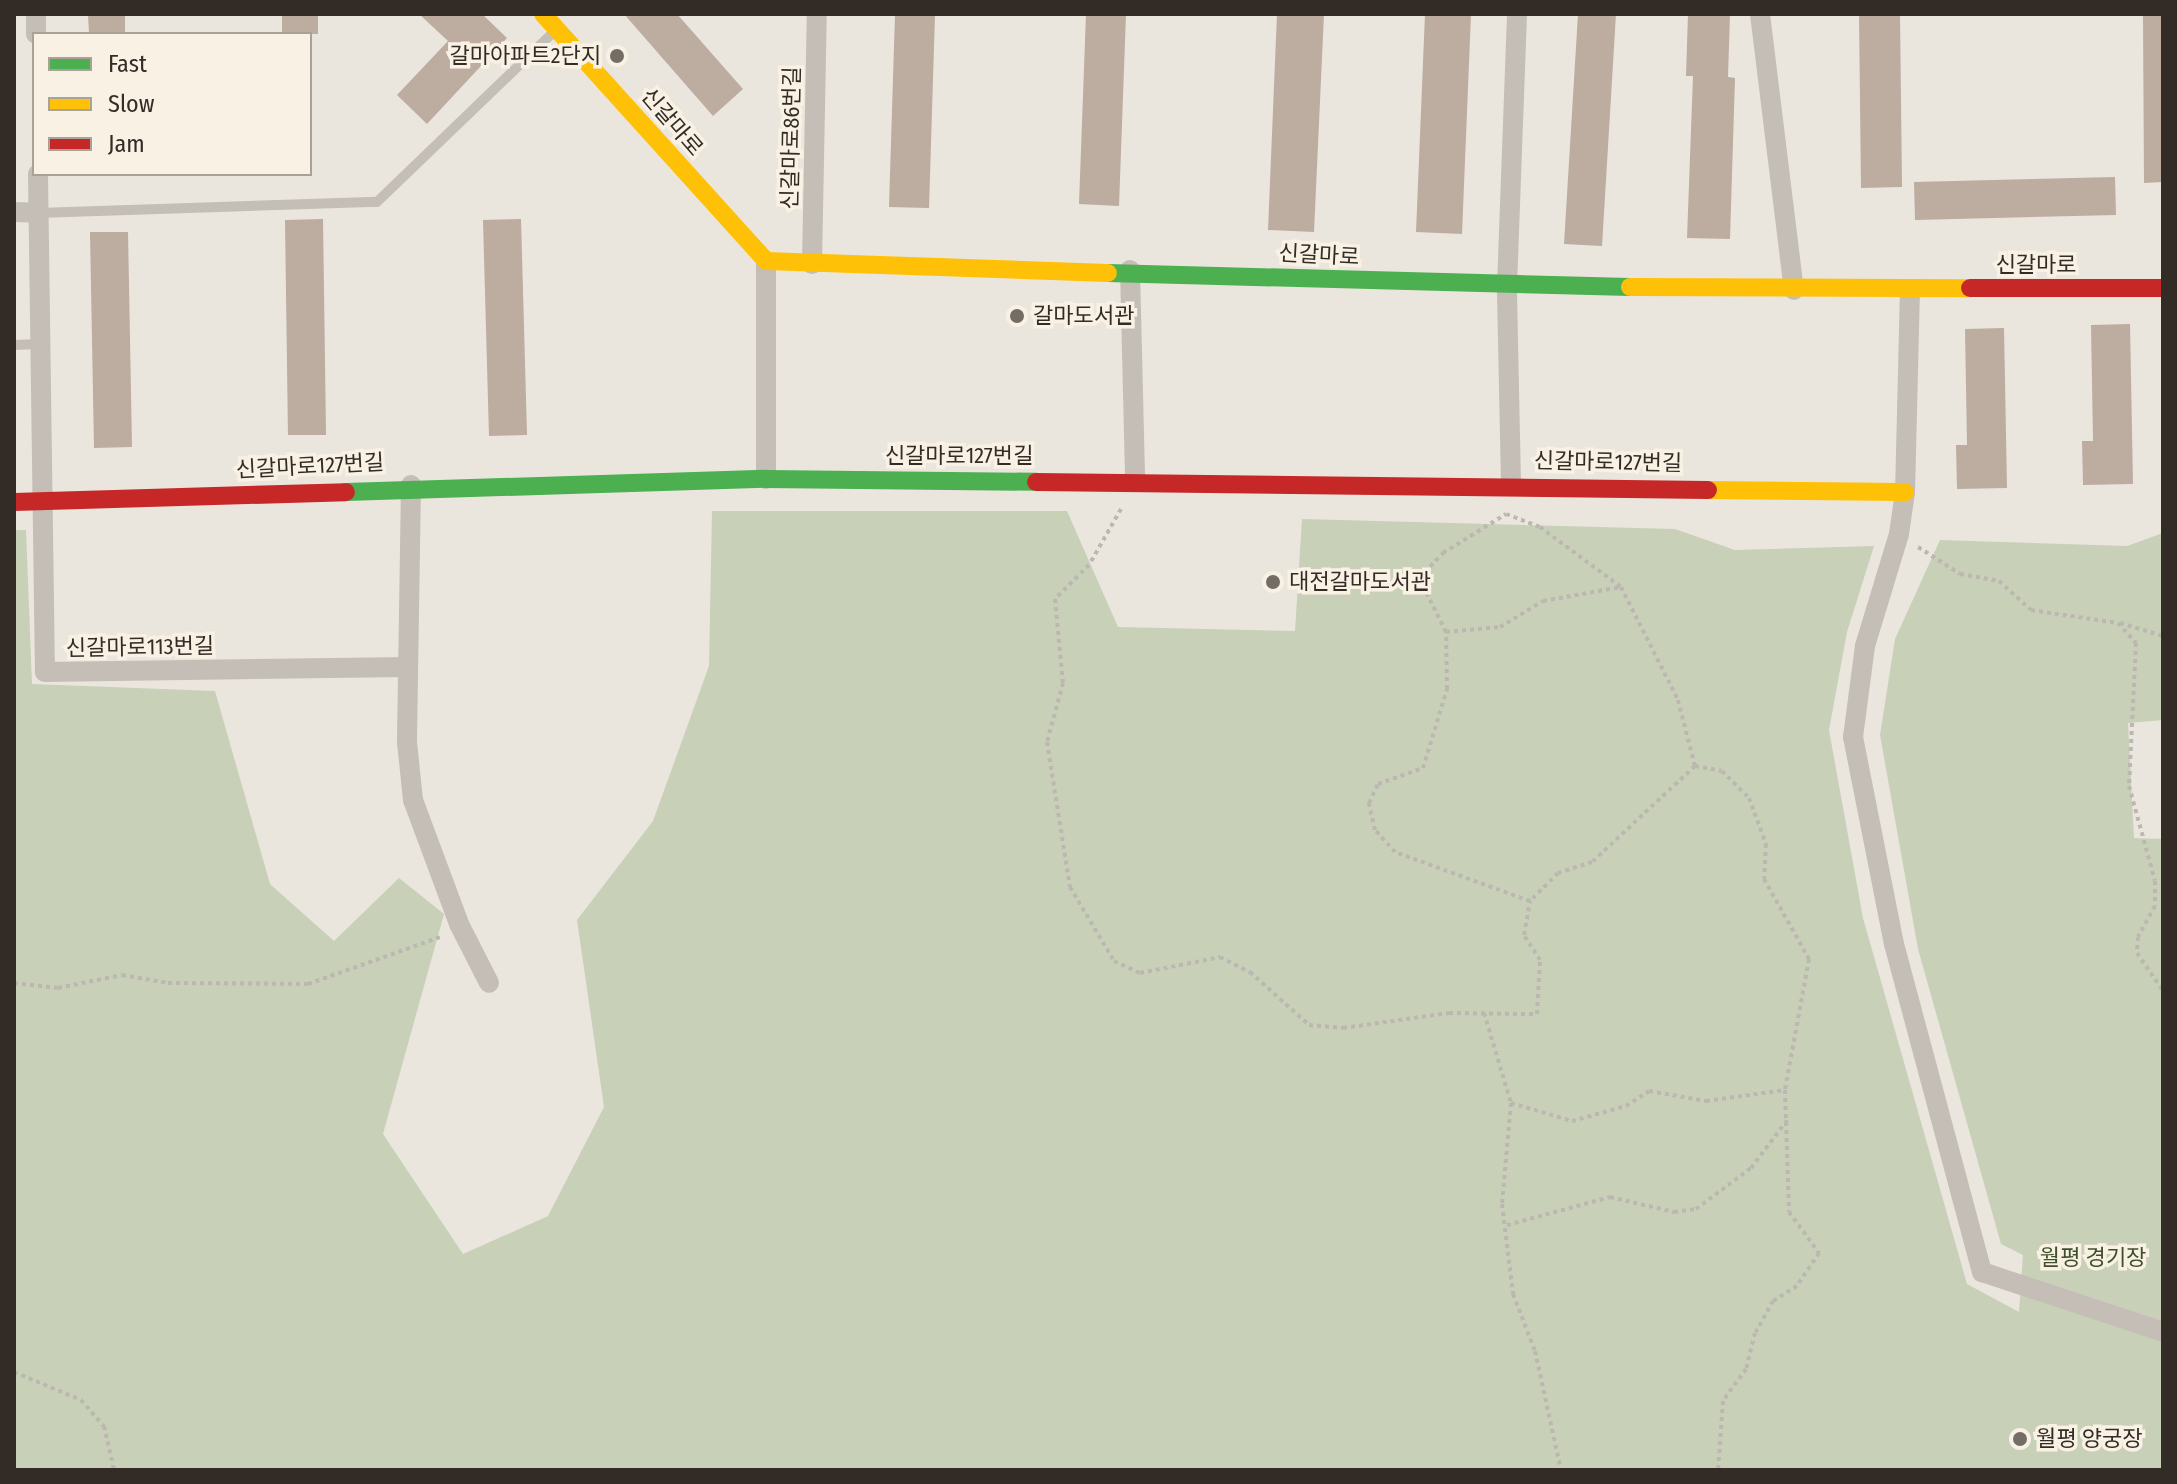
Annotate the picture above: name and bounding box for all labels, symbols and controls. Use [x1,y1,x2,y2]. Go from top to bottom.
legend [32,32,312,176]
place label: 갈마아파트2단지 [450,43,601,69]
marker: 갈마아파트2단지 [608,47,626,65]
text: Fast [108,50,147,78]
street label: 신갈마로86번길 [777,66,805,210]
street label: 신갈마로 [635,83,709,161]
text: Slow [108,90,154,118]
text: Jam [108,130,145,158]
street label: 신갈마로 [1278,240,1360,270]
street label: 신갈마로 [1996,252,2076,278]
place label: 갈마도서관 [1033,303,1134,329]
marker: 갈마도서관 [1008,307,1026,325]
street label: 신갈마로127번길 [885,443,1033,469]
street label: 신갈마로127번길 [1534,448,1682,476]
street label: 신갈마로127번길 [235,449,385,483]
place label: 대전갈마도서관 [1289,569,1431,595]
marker: 대전갈마도서관 [1264,573,1282,591]
street label: 신갈마로113번길 [66,633,214,661]
park label: 월평 경기장 [2040,1245,2146,1271]
place label: 월평 양궁장 [2036,1426,2142,1452]
marker: 월평 양궁장 [2011,1430,2029,1448]

